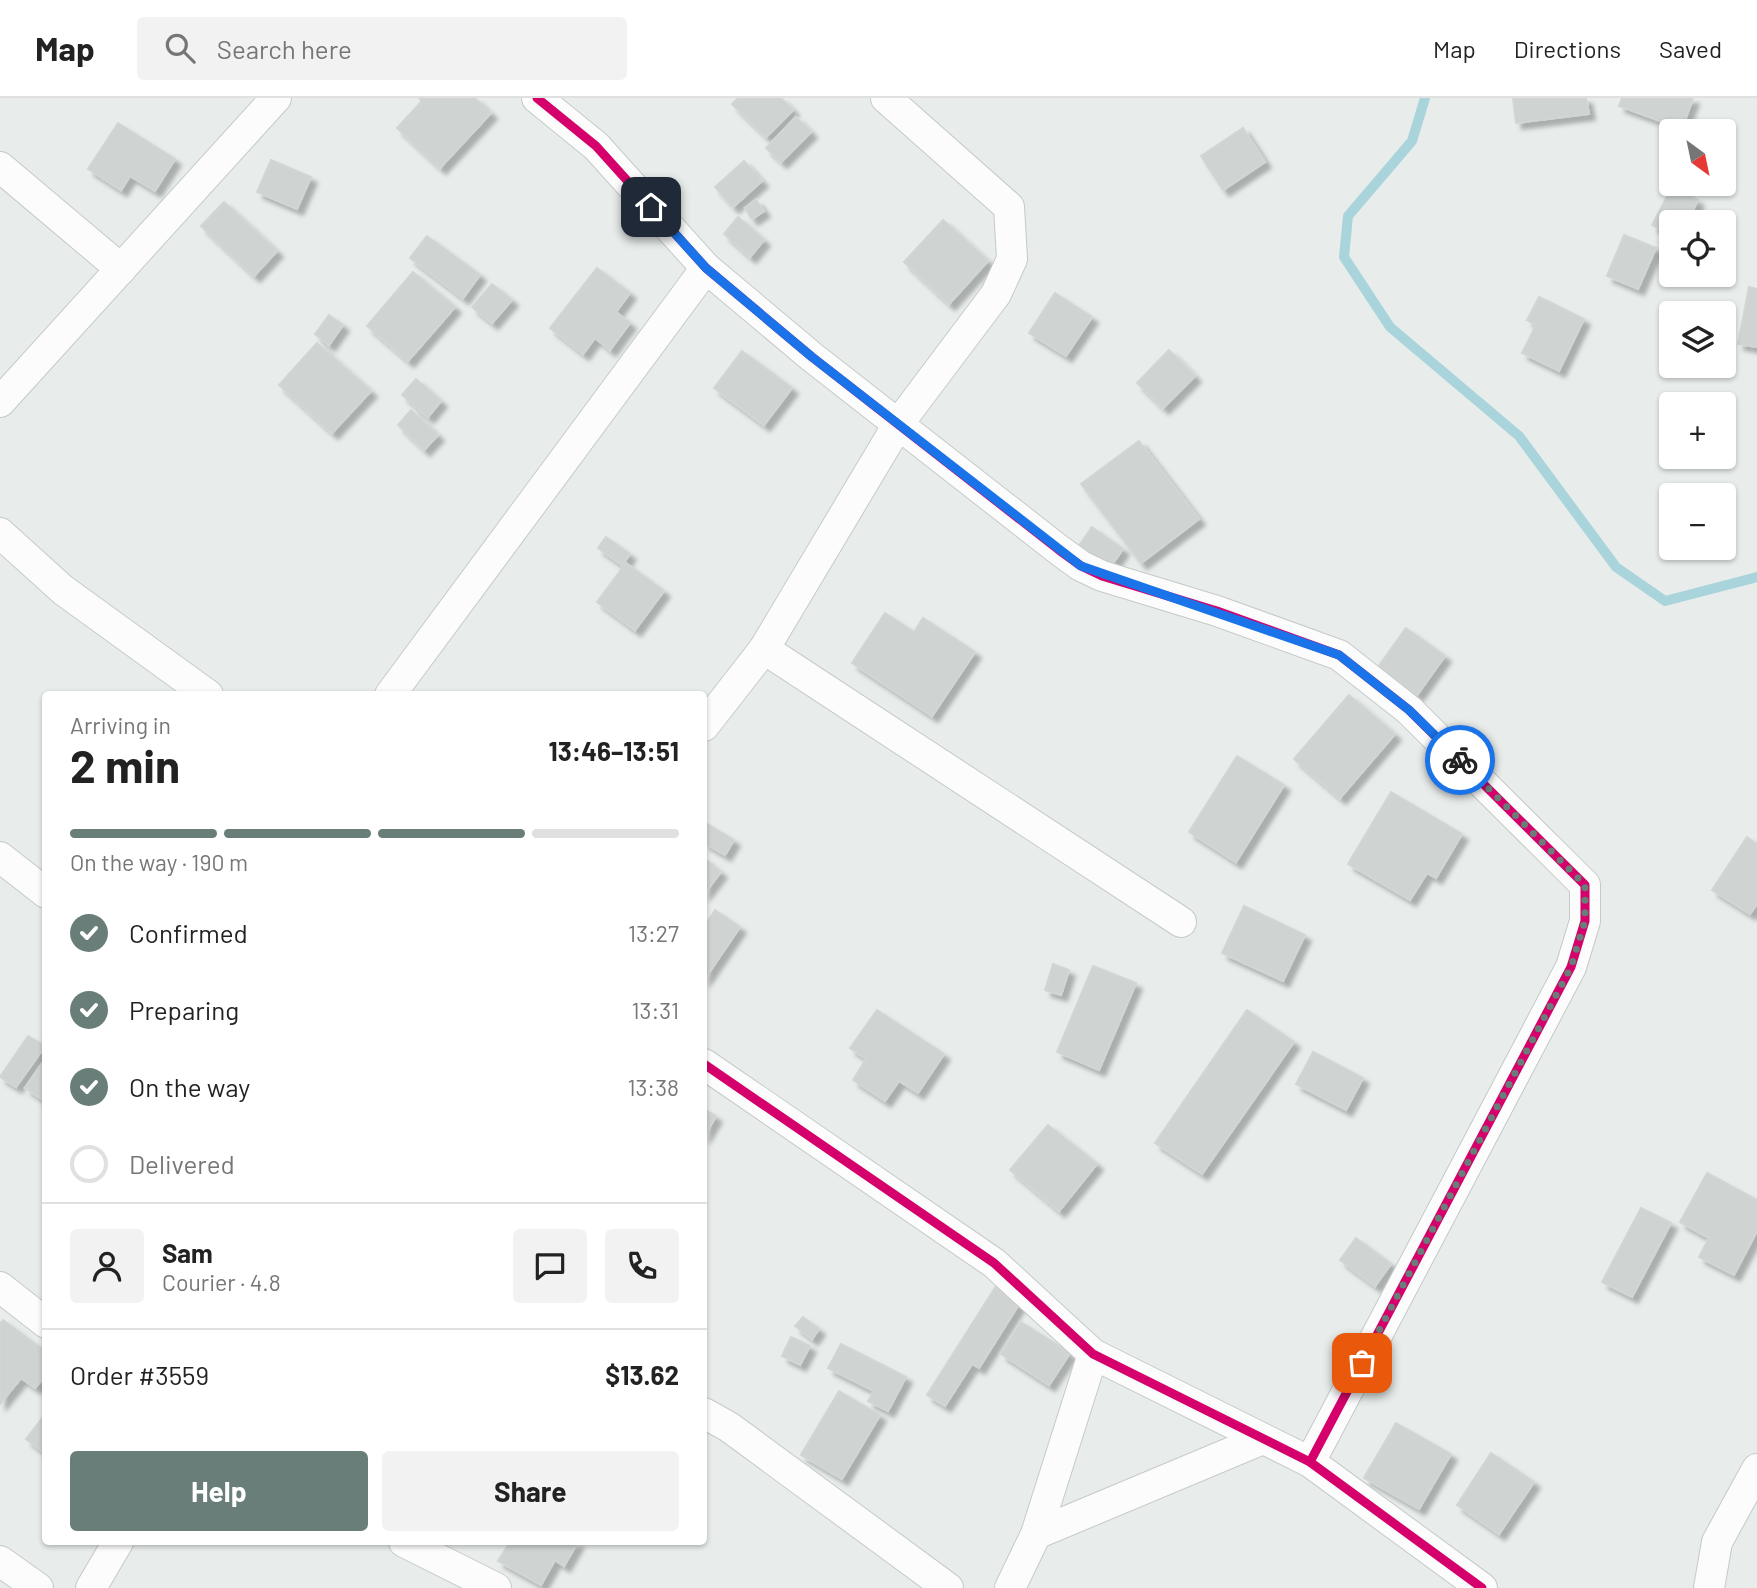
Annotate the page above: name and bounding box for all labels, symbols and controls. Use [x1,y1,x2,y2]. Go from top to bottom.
search box [137,17,627,80]
text: Map [35,28,95,68]
icon: search [161,29,199,67]
text: Search here [217,33,352,64]
text: Map [1433,34,1476,63]
text: Directions [1514,34,1621,63]
text: Saved [1659,34,1722,63]
north arrow [1659,119,1736,196]
map controls [1659,119,1736,560]
pin [621,177,681,237]
icon: home [632,188,670,226]
button: locate [1659,210,1736,287]
button: layers [1659,301,1736,378]
button: + [1659,392,1736,469]
button: − [1659,483,1736,560]
text: Arriving in [70,711,171,739]
courier [1425,725,1495,795]
text: 13:46–13:51 [549,735,679,766]
text: 2 min [70,737,180,792]
icon: bike [1441,741,1479,779]
text: On the way · 190 m [70,848,248,876]
icon: check [70,914,108,952]
text: Confirmed [129,917,248,948]
text: 13:27 [628,919,679,947]
icon: check [70,991,108,1029]
text: Preparing [129,994,239,1025]
text: 13:31 [632,996,679,1024]
icon: check [70,1068,108,1106]
text: On the way [129,1071,250,1102]
text: 13:38 [627,1073,679,1101]
text: Delivered [129,1148,235,1179]
button: person [70,1229,144,1303]
button: chat [513,1229,587,1303]
button: phone [605,1229,679,1303]
text: Sam [162,1237,213,1268]
text: Courier · 4.8 [162,1268,281,1296]
pin [1332,1333,1392,1393]
icon: bag [1343,1344,1381,1382]
text: Order #3559 [70,1359,209,1390]
text: $13.62 [605,1359,679,1390]
button: Help [70,1451,368,1531]
button: Share [382,1451,679,1531]

